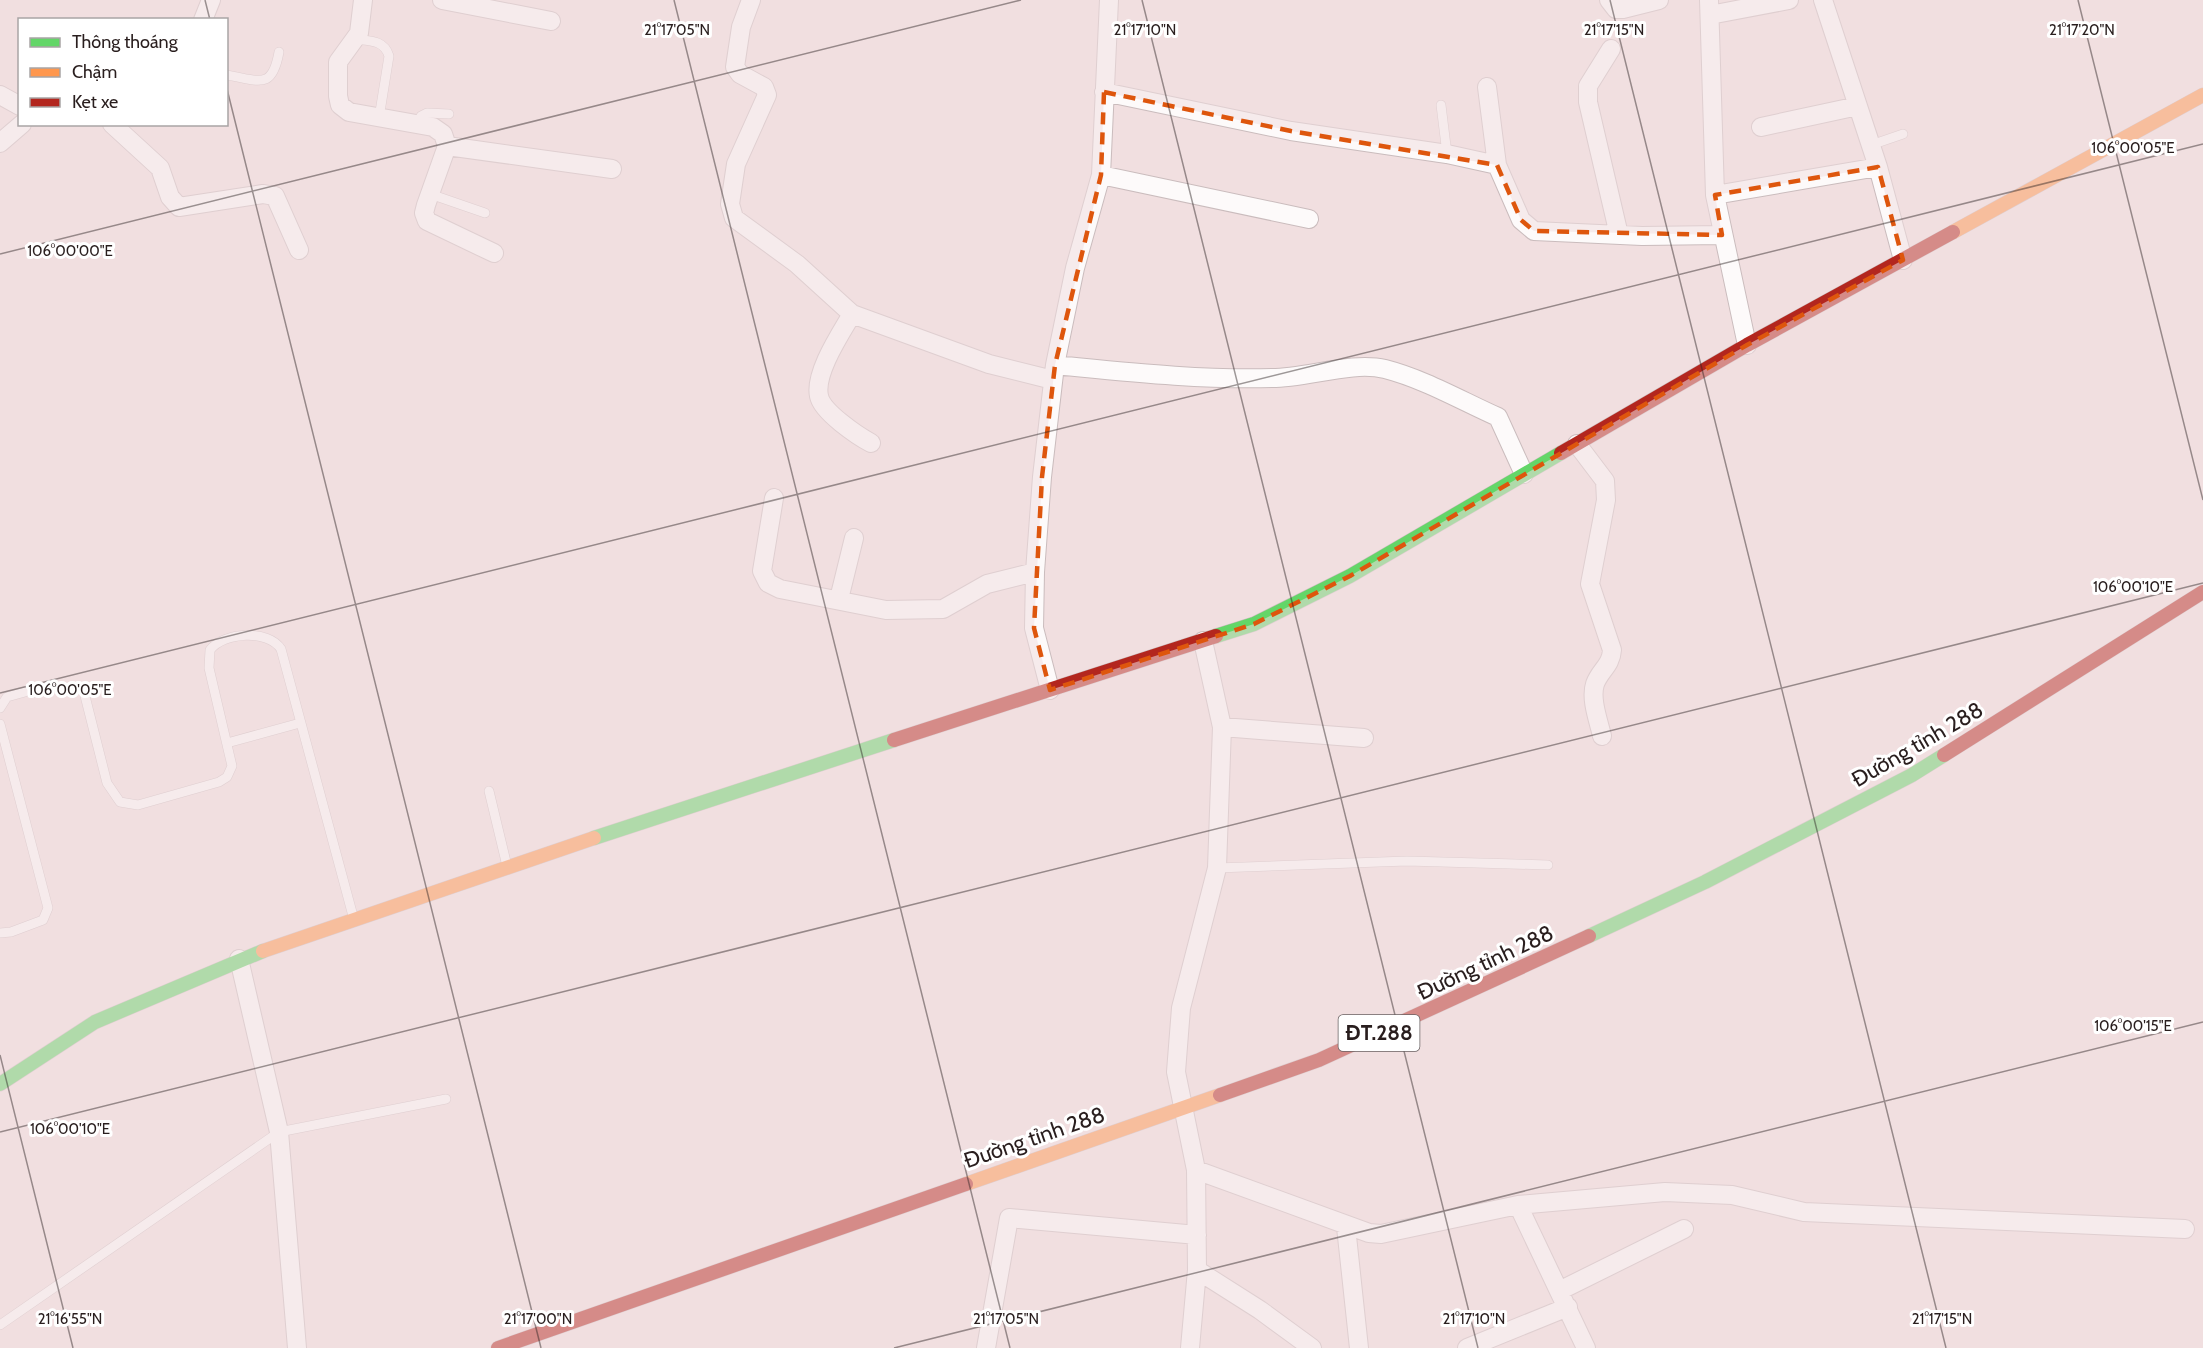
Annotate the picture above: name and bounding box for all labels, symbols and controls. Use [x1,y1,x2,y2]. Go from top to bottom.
legend [18,18,228,126]
text: 21°17'05"N [644,21,710,39]
text: 21°17'10"N [1114,21,1176,39]
text: 21°17'15"N [1584,21,1644,39]
text: 21°17'20"N [2049,21,2115,39]
text: Thông thoáng [72,31,179,53]
text: Chậm [72,61,117,83]
text: Kẹt xe [72,91,118,113]
text: 106°00'05"E [2091,139,2175,157]
text: 106°00'00"E [27,242,113,260]
text: 106°00'10"E [2093,578,2173,596]
text: 106°00'05"E [28,681,112,699]
street label: Đường tỉnh 288 [1847,696,1988,793]
street label: Đường tỉnh 288 [1413,919,1558,1006]
road number: ĐT.288 [1338,1015,1420,1051]
text: 106°00'15"E [2094,1017,2172,1035]
street label: Đường tỉnh 288 [960,1101,1108,1174]
text: 106°00'10"E [30,1120,110,1138]
text: 21°16'55"N [38,1310,102,1328]
text: 21°17'00"N [504,1310,572,1328]
text: 21°17'05"N [973,1310,1039,1328]
text: 21°17'10"N [1443,1310,1505,1328]
text: 21°17'15"N [1912,1310,1972,1328]

